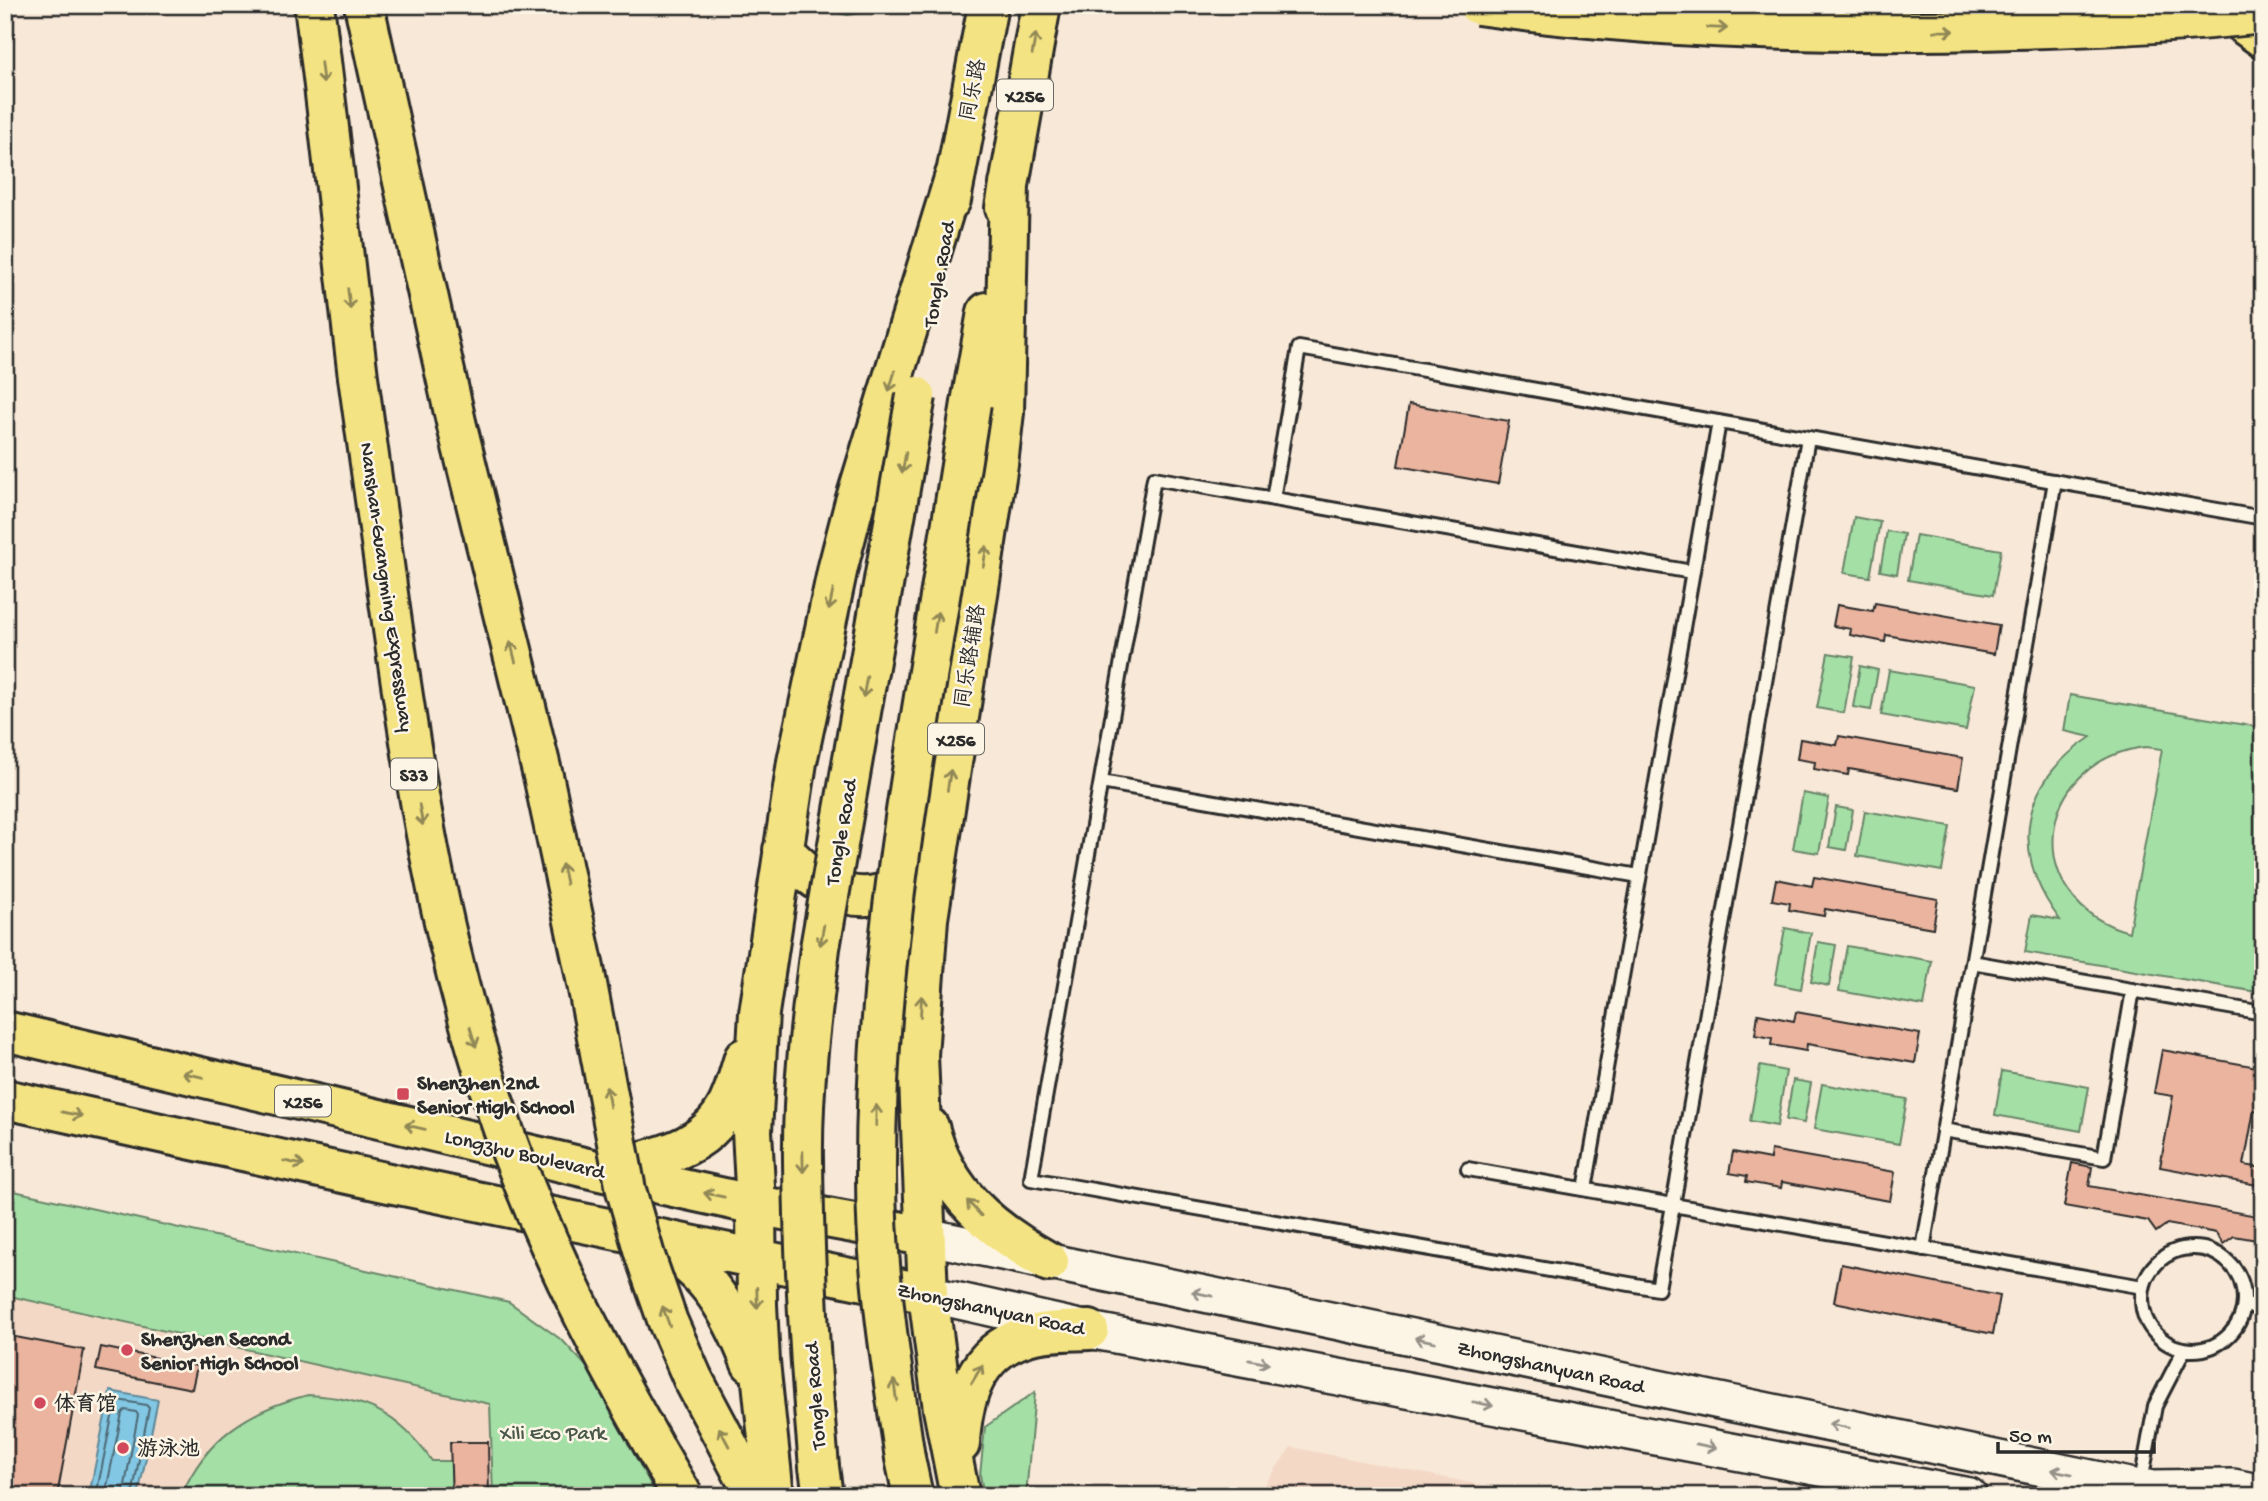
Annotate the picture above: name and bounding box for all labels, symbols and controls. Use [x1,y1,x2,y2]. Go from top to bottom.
one-way arrow [1705,22,1728,35]
one-way arrow [1932,25,1955,38]
one-way arrow [1028,33,1041,56]
street label: 同乐路 [955,57,994,124]
one-way arrow [315,61,328,84]
road number: X256 [997,80,1053,110]
street label: Tongle Road [920,218,963,331]
one-way arrow [343,287,356,310]
one-way arrow [885,370,898,392]
street label: Nanshan-Guangming Expressway [352,441,417,734]
one-way arrow [897,451,911,474]
one-way arrow [979,545,992,567]
one-way arrow [824,588,838,611]
street label: 同乐路辅路 [950,602,993,710]
one-way arrow [930,611,943,633]
one-way arrow [506,641,519,664]
one-way arrow [858,675,871,698]
road number: X256 [928,724,984,754]
road number: S33 [391,758,437,790]
one-way arrow [943,769,956,792]
street label: Tongle Road [822,776,865,889]
one-way arrow [415,803,428,826]
one-way arrow [557,863,571,886]
one-way arrow [815,923,828,946]
one-way arrow [914,995,927,1018]
one-way arrow [467,1025,480,1047]
one-way arrow [182,1068,205,1081]
place label: Shenzhen 2nd Senior High School [417,1073,575,1122]
road number: X256 [275,1086,331,1116]
marker: Shenzhen 2nd Senior High School [395,1086,411,1102]
one-way arrow [601,1086,614,1109]
one-way arrow [870,1103,883,1126]
one-way arrow [60,1108,83,1121]
one-way arrow [404,1120,427,1133]
street label: Longzhu Boulevard [442,1126,608,1187]
one-way arrow [796,1150,810,1173]
one-way arrow [282,1156,305,1170]
one-way arrow [703,1188,726,1202]
one-way arrow [966,1199,982,1217]
street label: Zhongshanyuan Road [894,1279,1088,1344]
one-way arrow [750,1286,764,1309]
one-way arrow [1191,1287,1214,1301]
one-way arrow [659,1306,671,1328]
place label: Shenzhen Second Senior High School [141,1329,299,1378]
one-way arrow [1414,1333,1437,1347]
street label: Zhongshanyuan Road [1454,1337,1648,1402]
street label: Tongle Road [801,1340,834,1451]
marker: Shenzhen Second Senior High School [119,1342,135,1358]
one-way arrow [1247,1356,1270,1369]
one-way arrow [971,1365,985,1385]
one-way arrow [888,1379,901,1402]
place label: 体育馆 [54,1392,117,1419]
marker: 体育馆 [32,1395,48,1411]
one-way arrow [1471,1398,1494,1411]
scale bar [1998,1410,2154,1454]
one-way arrow [1828,1418,1851,1432]
park label: Xili Eco Park [499,1423,609,1448]
text: 50 m [2009,1426,2052,1451]
one-way arrow [717,1428,731,1448]
place label: 游泳池 [137,1437,200,1464]
marker: 游泳池 [115,1440,131,1456]
one-way arrow [1694,1440,1717,1454]
one-way arrow [2051,1464,2074,1478]

